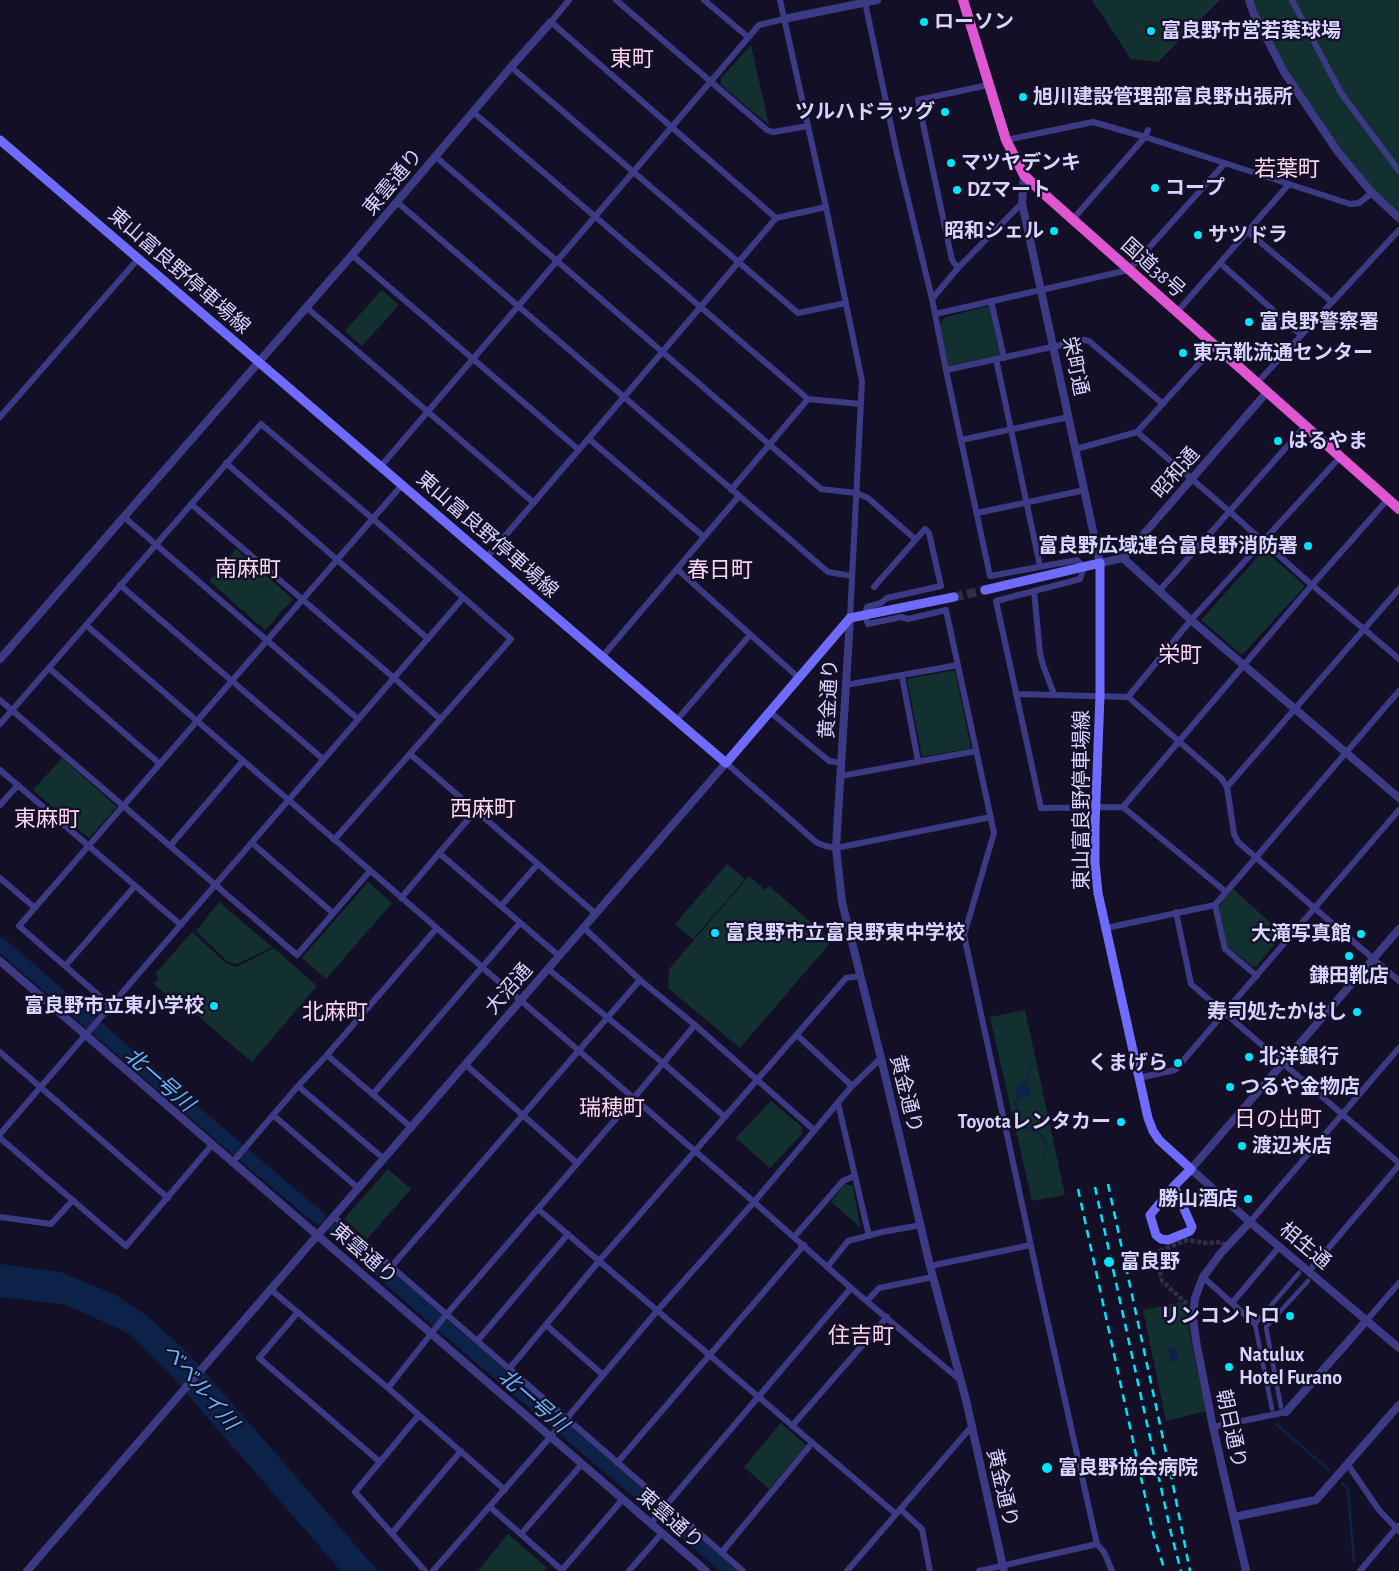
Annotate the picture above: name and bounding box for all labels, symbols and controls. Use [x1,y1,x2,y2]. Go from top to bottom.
place label: ローソン [934,10,1014,34]
marker: ローソン [918,16,930,28]
place label: 富良野市営若葉球場 [1161,19,1341,43]
marker: 富良野市営若葉球場 [1145,25,1157,37]
district label: 東町 [610,46,654,72]
place label: 旭川建設管理部富良野出張所 [1033,85,1293,109]
marker: 旭川建設管理部富良野出張所 [1017,91,1029,103]
place label: ツルハドラッグ [795,100,935,124]
marker: ツルハドラッグ [939,106,951,118]
street label: 東雲通り [358,144,428,220]
place label: マツヤデンキ [961,151,1081,175]
district label: 若葉町 [1254,156,1320,182]
marker: マツヤデンキ [945,157,957,169]
place label: コープ [1165,176,1225,200]
place label: DZマート [967,178,1051,202]
marker: コープ [1149,182,1161,194]
marker: DZマート [951,184,963,196]
street label: 東山富良野停車場線 [103,203,255,339]
place label: 昭和シェル [944,219,1044,243]
place label: サツドラ [1208,223,1288,247]
marker: 昭和シェル [1048,225,1060,237]
marker: サツドラ [1192,229,1204,241]
street label: 国道38号 [1116,233,1190,303]
place label: 富良野警察署 [1259,310,1379,334]
marker: 富良野警察署 [1243,316,1255,328]
street label: 栄町通 [1057,334,1093,398]
place label: 東京靴流通センター [1193,341,1373,365]
marker: 東京靴流通センター [1177,347,1189,359]
place label: はるやま [1288,429,1368,453]
marker: はるやま [1272,435,1284,447]
street label: 昭和通 [1147,442,1205,504]
street label: 東山富良野停車場線 [411,467,563,603]
place label: 富良野広域連合富良野消防署 [1038,534,1298,558]
marker: 富良野広域連合富良野消防署 [1302,540,1314,552]
district label: 南麻町 [215,556,281,582]
district label: 春日町 [687,557,753,583]
district label: 栄町 [1158,642,1202,668]
street label: 黄金通り [815,658,843,740]
street label: 東山富良野停車場線 [1070,710,1094,890]
district label: 西麻町 [450,796,516,822]
district label: 東麻町 [14,806,80,832]
place label: 富良野市立富良野東中学校 [725,921,965,945]
place label: 大滝写真館 [1251,922,1351,946]
marker: 富良野市立富良野東中学校 [709,927,721,939]
marker: 大滝写真館 [1355,928,1367,940]
marker: 鎌田靴店 [1343,950,1355,962]
street label: 大沼通 [480,958,538,1020]
place label: 鎌田靴店 [1309,964,1389,988]
place label: 富良野市立東小学校 [24,994,204,1018]
district label: 北麻町 [302,999,368,1025]
marker: 富良野市立東小学校 [208,1000,220,1012]
place label: 寿司処たかはし [1207,1000,1347,1024]
marker: 寿司処たかはし [1351,1006,1363,1018]
water label: 北一号川 [119,1043,199,1117]
place label: 北洋銀行 [1259,1045,1339,1069]
place label: くまげら [1088,1051,1168,1075]
marker: 北洋銀行 [1243,1051,1255,1063]
street label: 黄金通り [885,1052,927,1136]
marker: くまげら [1172,1057,1184,1069]
place label: つるや金物店 [1240,1075,1360,1099]
marker: つるや金物店 [1224,1081,1236,1093]
district label: 瑞穂町 [579,1095,645,1121]
district label: 日の出町 [1234,1106,1322,1132]
place label: Toyotaレンタカー [958,1110,1111,1134]
marker: Toyotaレンタカー [1115,1116,1127,1128]
place label: 渡辺米店 [1252,1134,1332,1158]
marker: 渡辺米店 [1236,1140,1248,1152]
place label: 勝山酒店 [1158,1187,1238,1211]
marker: 勝山酒店 [1242,1193,1254,1205]
street label: 相生通 [1274,1218,1336,1274]
street label: 東雲通り [326,1219,402,1289]
place label: 富良野 [1120,1250,1180,1274]
marker: 富良野 [1102,1255,1116,1269]
place label: リンコントロ [1160,1304,1280,1328]
marker: リンコントロ [1284,1310,1296,1322]
district label: 住吉町 [828,1323,894,1349]
water label: ベベルイ川 [157,1339,243,1435]
place label: Natulux Hotel Furano [1239,1343,1342,1390]
marker: Natulux Hotel Furano [1223,1361,1235,1373]
water label: 北一号川 [493,1364,573,1438]
street label: 朝日通り [1211,1387,1251,1471]
street label: 黄金通り [981,1446,1023,1530]
place label: 富良野協会病院 [1058,1456,1198,1480]
marker: 富良野協会病院 [1040,1461,1054,1475]
street label: 東雲通り [632,1484,708,1554]

